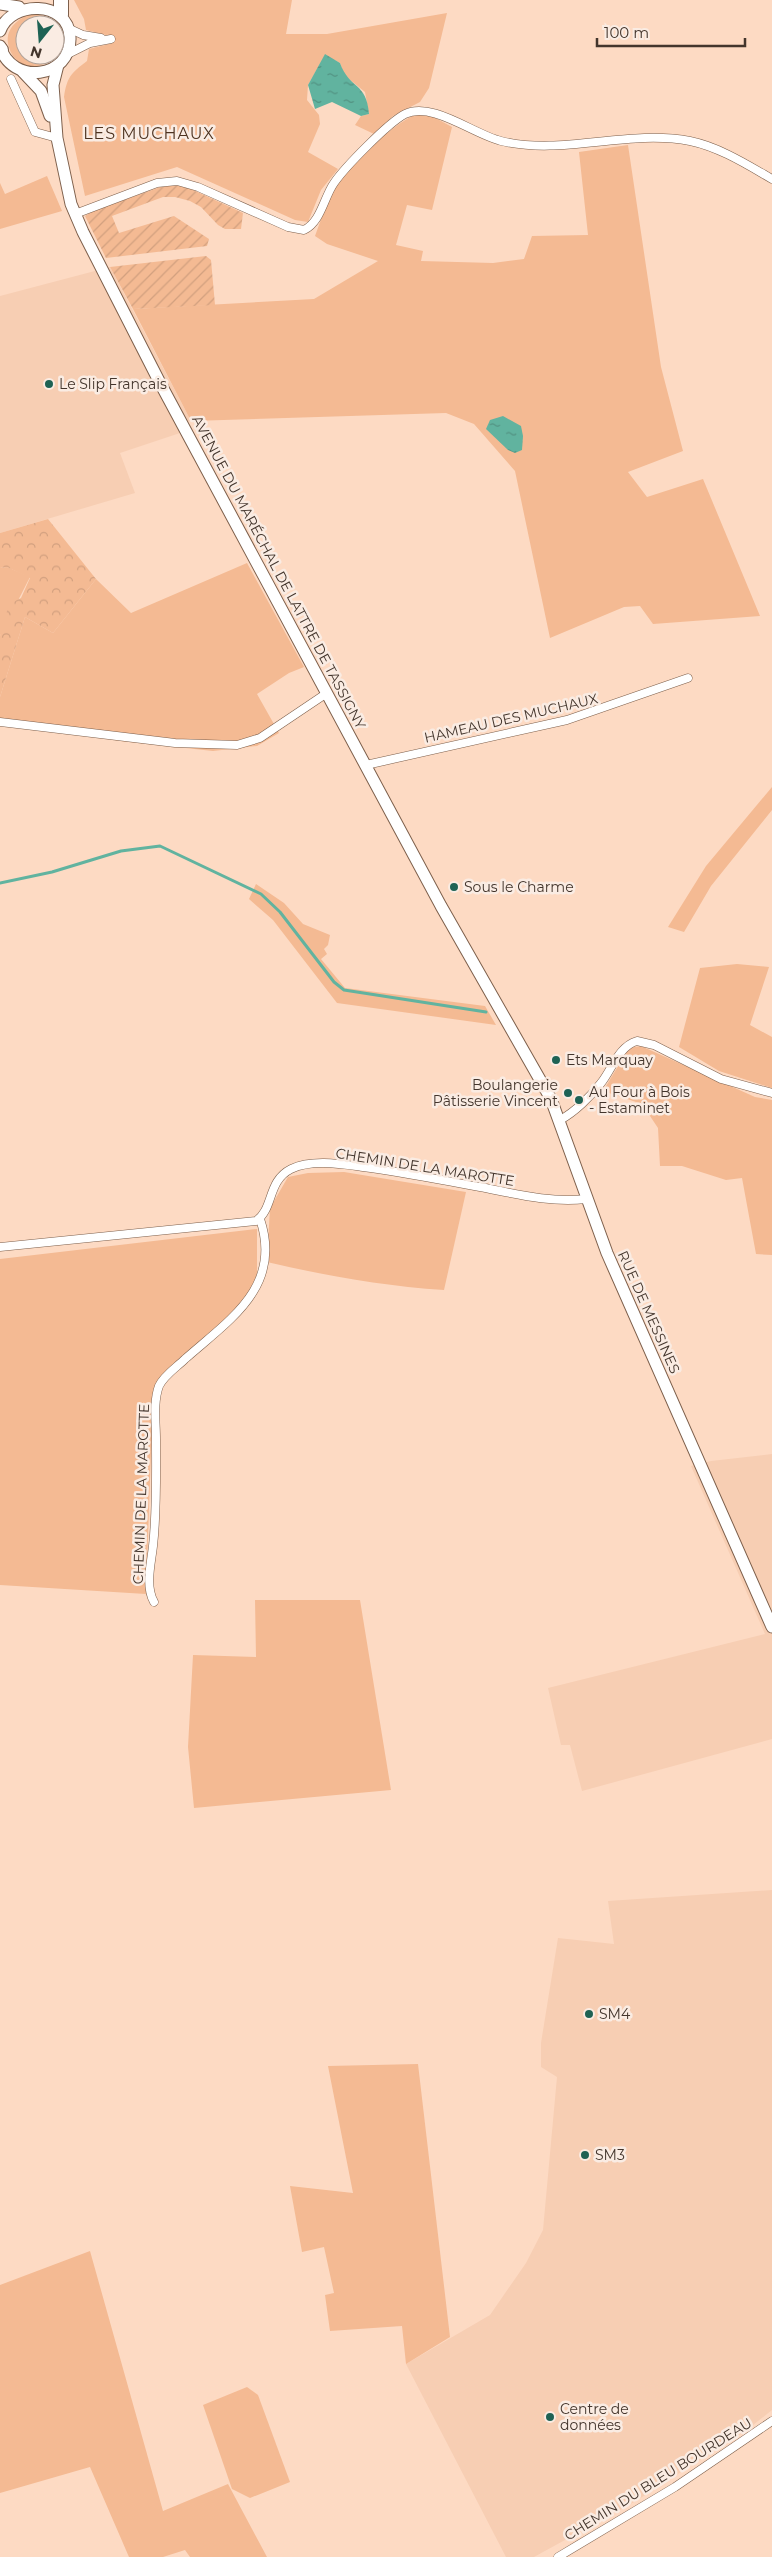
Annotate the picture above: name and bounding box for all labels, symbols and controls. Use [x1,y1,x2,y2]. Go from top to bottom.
north arrow [15,15,65,65]
scale bar [597,15,744,47]
text: 100 m [604,23,649,42]
text: N [28,42,44,63]
district label: LES MUCHAUX [83,124,215,143]
place label: Le Slip Français [59,375,167,393]
marker: Le Slip Français [43,378,55,390]
street label: AVENUE DU MARÉCHAL DE LATTRE DE TASSIGNY [188,412,370,732]
street label: HAMEAU DES MUCHAUX [422,689,600,747]
place label: Sous le Charme [464,878,574,896]
marker: Sous le Charme [448,881,460,893]
place label: Ets Marquay [566,1051,653,1069]
marker: Ets Marquay [550,1054,562,1066]
place label: Boulangerie Pâtisserie Vincent [433,1076,558,1110]
place label: Au Four à Bois - Estaminet [589,1083,690,1117]
marker: Boulangerie Pâtisserie Vincent [562,1087,574,1099]
marker: Au Four à Bois - Estaminet [573,1094,585,1106]
street label: CHEMIN DE LA MAROTTE [334,1144,516,1190]
street label: RUE DE MESSINES [614,1248,684,1376]
street label: CHEMIN DE LA MAROTTE [129,1403,153,1585]
place label: SM4 [599,2005,631,2023]
marker: SM4 [583,2008,595,2020]
place label: SM3 [595,2146,625,2164]
marker: SM3 [579,2149,591,2161]
place label: Centre de données [560,2400,629,2434]
marker: Centre de données [544,2411,556,2423]
street label: CHEMIN DU BLEU BOURDEAU [561,2414,755,2544]

